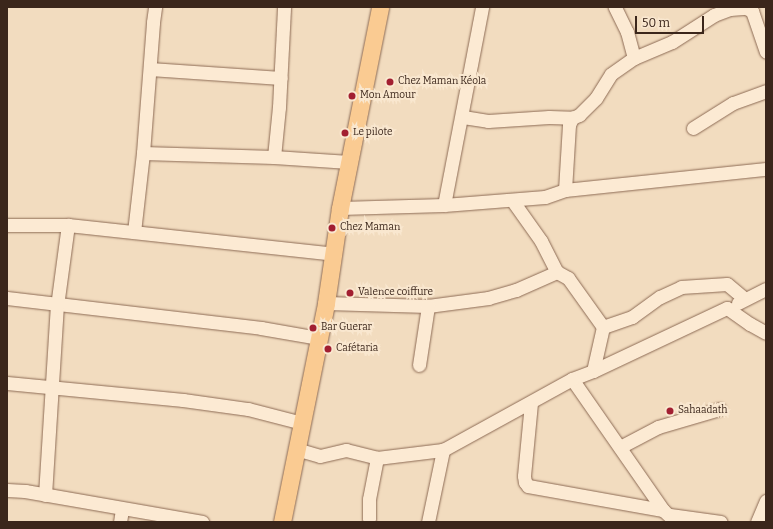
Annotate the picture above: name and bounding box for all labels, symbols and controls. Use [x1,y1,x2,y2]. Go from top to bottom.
scale bar [637,8,706,34]
text: 50 m [642,16,670,30]
place label: Chez Maman Kéola [398,76,486,88]
marker: Chez Maman Kéola [385,77,395,87]
place label: Mon Amour [360,90,416,102]
marker: Mon Amour [347,91,357,101]
place label: Le pilote [353,127,392,139]
marker: Le pilote [340,128,350,138]
place label: Chez Maman [340,222,400,234]
marker: Chez Maman [327,223,337,233]
place label: Valence coiffure [358,287,433,299]
marker: Valence coiffure [345,288,355,298]
place label: Bar Guerar [321,322,372,334]
marker: Bar Guerar [308,323,318,333]
place label: Cafétaria [336,343,378,355]
marker: Cafétaria [323,344,333,354]
place label: Sahaadath [678,405,727,417]
marker: Sahaadath [665,406,675,416]

